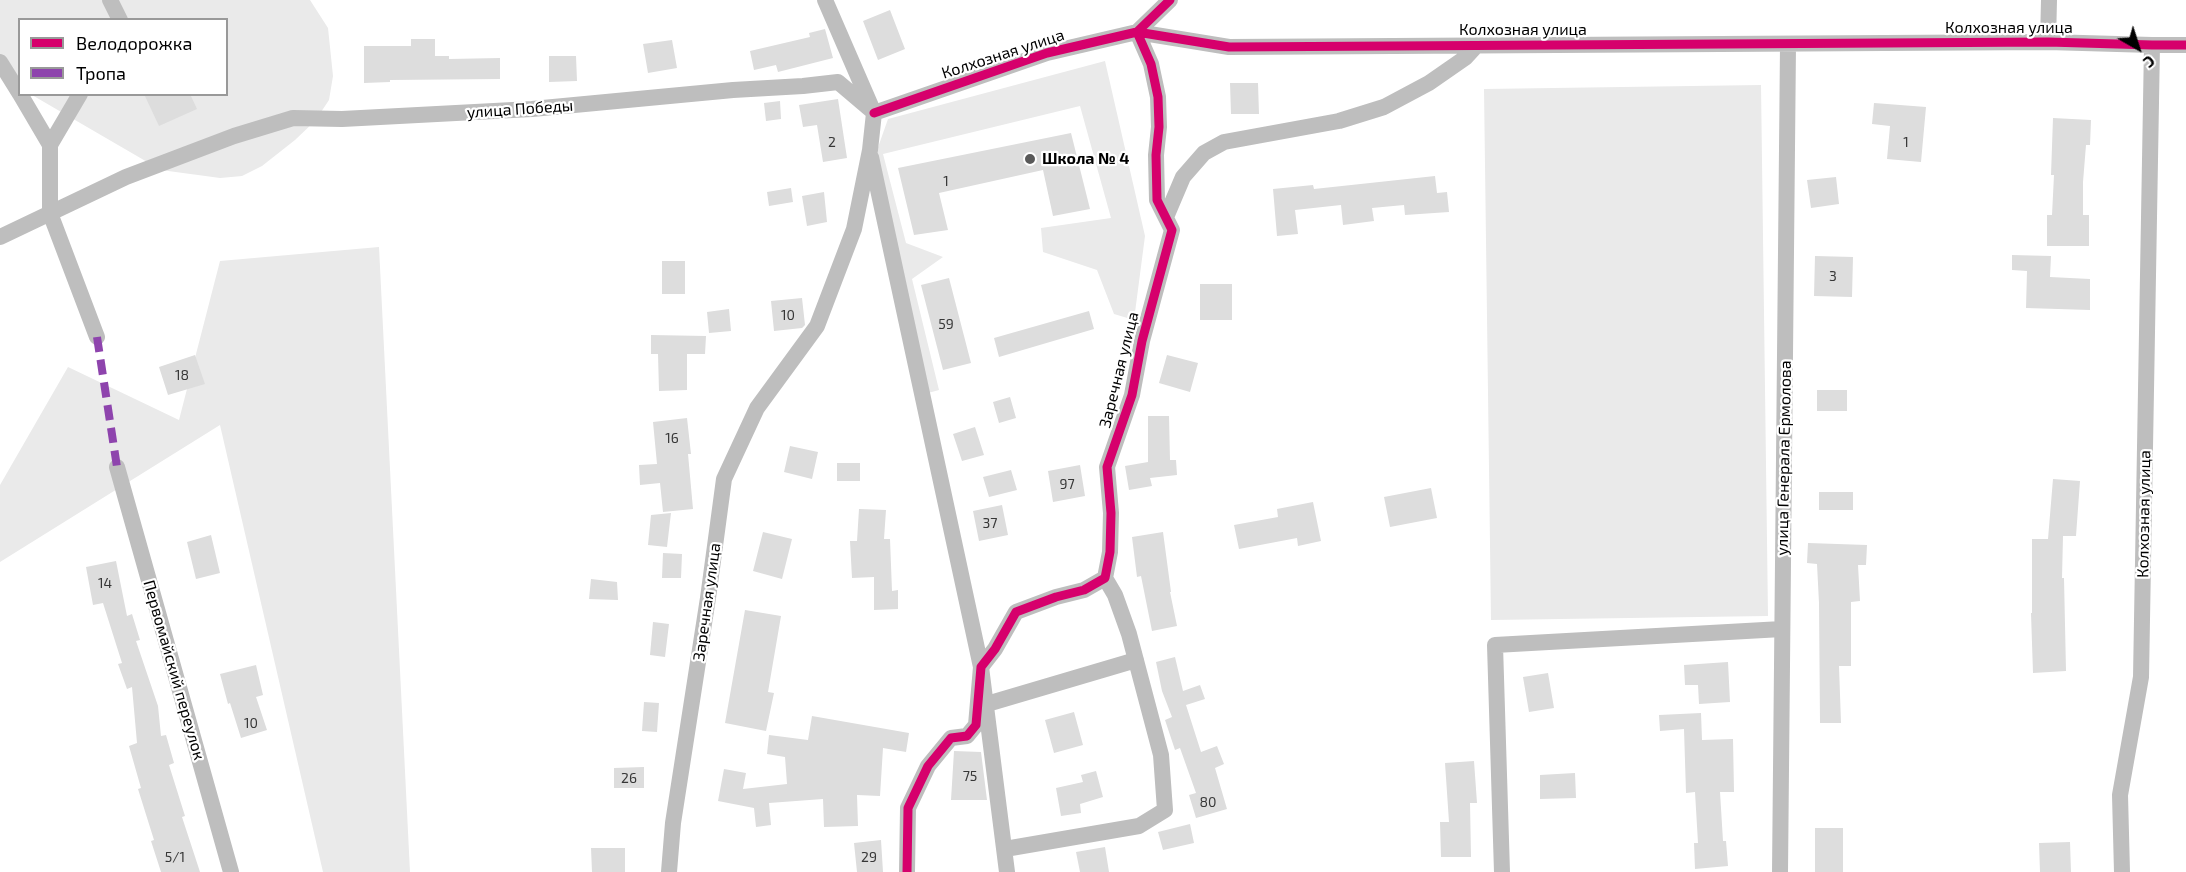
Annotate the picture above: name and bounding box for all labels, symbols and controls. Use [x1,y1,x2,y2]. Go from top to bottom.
legend [18,18,228,96]
street label: Колхозная улица [1945,18,2073,38]
north arrow [2108,18,2168,78]
street label: Колхозная улица [1459,20,1587,40]
street label: Колхозная улица [939,25,1067,83]
text: Велодорожка [76,32,192,54]
text: С [2140,52,2159,73]
text: Тропа [76,62,126,84]
street label: улица Победы [466,96,574,122]
house number: 2 [828,134,836,150]
house number: 1 [1903,134,1909,150]
place label: Школа № 4 [1042,149,1129,169]
marker: Школа № 4 [1023,152,1037,166]
house number: 1 [943,173,949,189]
house number: 3 [1829,268,1837,284]
house number: 10 [781,307,795,323]
street label: Заречная улица [1095,310,1143,430]
house number: 59 [938,316,954,332]
street label: улица Генерала Ермолова [1773,360,1795,556]
house number: 18 [175,367,189,383]
house number: 16 [665,430,679,446]
street label: Колхозная улица [2133,450,2155,578]
house number: 97 [1059,476,1075,492]
house number: 37 [983,515,997,531]
street label: Заречная улица [689,542,725,662]
house number: 14 [98,575,112,591]
street label: Первомайский переулок [139,578,209,762]
house number: 10 [244,715,258,731]
house number: 75 [963,768,977,784]
house number: 26 [621,770,637,786]
house number: 80 [1200,794,1216,810]
house number: 5/1 [165,849,185,865]
house number: 29 [861,849,877,865]

